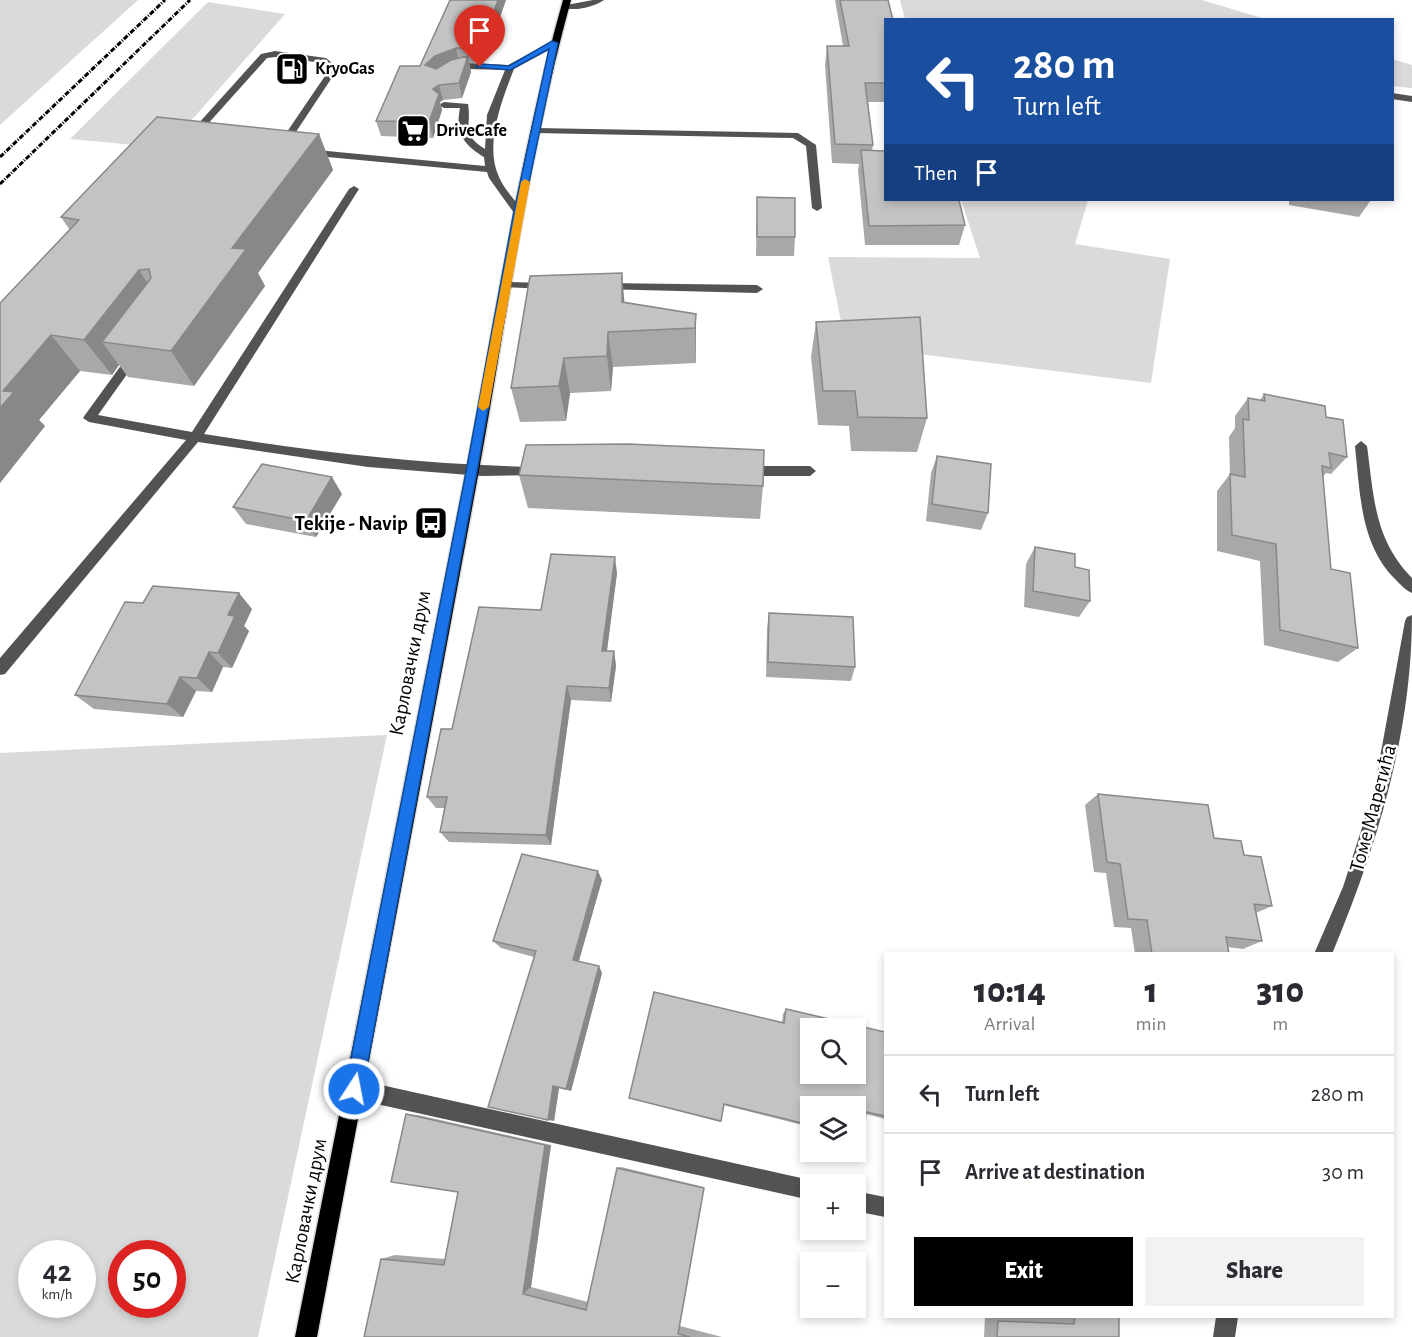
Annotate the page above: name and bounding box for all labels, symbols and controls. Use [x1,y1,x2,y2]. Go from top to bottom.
pin [454,5,505,67]
icon: arrive [463,14,496,47]
icon: left [914,42,992,120]
text: 280 m [1013,44,1116,86]
fuel station icon: KryoGas [274,51,310,87]
place label: KryoGas [315,60,375,78]
text: Turn left [1013,93,1101,120]
supermarket icon: DriveCafe [395,113,431,149]
place label: DriveCafe [436,122,507,140]
icon: arrive [970,156,1003,189]
text: Then [914,162,958,184]
bus stop icon: Tekije - Navip [413,505,449,541]
place label: Tekije - Navip [295,513,408,534]
street label: Карловачки друм [386,588,434,738]
street label: Томе Маретића [1346,742,1400,874]
text: 10:14 [974,973,1046,1009]
text: 1 [1144,973,1158,1009]
text: 310 [1256,973,1304,1009]
text: Arrival [984,1014,1035,1034]
text: min [1135,1014,1167,1034]
text: m [1272,1014,1288,1034]
map controls [800,1018,866,1318]
button: search [800,1018,866,1084]
position arrow [322,1057,386,1121]
icon: left [914,1078,947,1111]
text: Turn left [965,1083,1039,1105]
text: 280 m [1311,1083,1364,1105]
button: layers [800,1096,866,1162]
street label: Карловачки друм [282,1136,330,1286]
icon: arrive [914,1156,947,1189]
text: Arrive at destination [965,1161,1145,1183]
text: 30 m [1322,1161,1364,1183]
button: + [800,1174,866,1240]
button: Exit [914,1237,1133,1306]
button: Share [1145,1237,1364,1306]
speed limit sign: 50 [108,1240,186,1318]
button: − [800,1252,866,1318]
text: 42 [42,1257,72,1287]
text: km/h [42,1287,72,1302]

